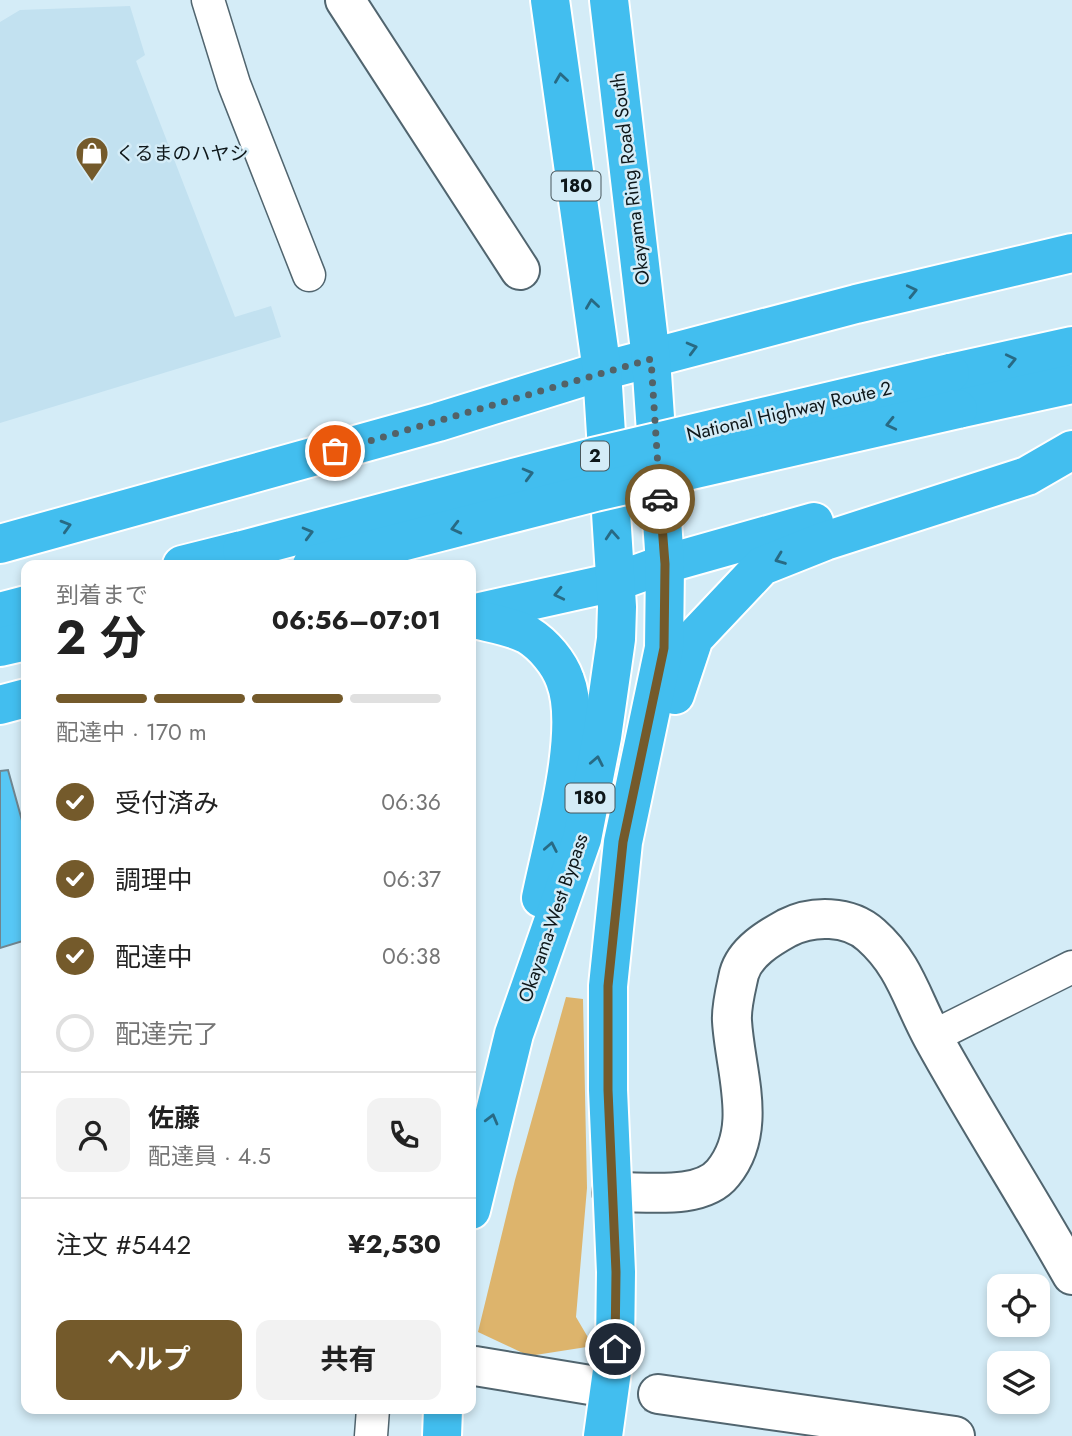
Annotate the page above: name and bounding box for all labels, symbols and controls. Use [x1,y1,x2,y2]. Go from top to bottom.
street label: Okayama Ring Road South [604,71,656,287]
one-way arrow [553,73,568,84]
shop icon: くるまのハヤシ [73,134,111,183]
place label: くるまのハヤシ [116,140,249,167]
road number: 180 [552,172,600,201]
one-way arrow [906,285,918,299]
one-way arrow [585,298,600,310]
one-way arrow [686,342,698,356]
one-way arrow [1005,353,1017,368]
street label: National Highway Route 2 [684,374,894,448]
one-way arrow [886,416,898,430]
pin [305,421,365,481]
icon: bag [316,432,354,470]
road number: 2 [581,442,609,470]
courier [625,464,695,534]
one-way arrow [522,468,534,482]
icon: car [641,480,679,518]
one-way arrow [60,519,72,534]
one-way arrow [450,520,462,534]
one-way arrow [302,526,314,541]
one-way arrow [605,529,620,540]
one-way arrow [774,550,786,564]
text: 到着まで [56,578,148,612]
one-way arrow [553,586,565,601]
text: 06:56–07:01 [272,601,441,639]
text: 2 分 [56,605,146,671]
text: 配達中 · 170 m [56,715,207,749]
one-way arrow [589,755,604,767]
icon: check [56,783,94,821]
text: 受付済み [115,784,219,822]
road number: 180 [566,784,614,812]
text: 06:36 [381,785,441,819]
street label: Okayama-West Bypass [511,830,595,1006]
one-way arrow [543,841,558,853]
icon: check [56,860,94,898]
text: 調理中 [115,861,193,899]
text: 06:37 [383,862,441,896]
icon: check [56,937,94,975]
text: 配達中 [115,938,193,976]
text: 06:38 [382,939,441,973]
text: 配達完了 [115,1015,219,1053]
button: person [56,1098,130,1172]
button: phone [367,1098,441,1172]
text: 佐藤 [148,1099,200,1137]
one-way arrow [484,1114,498,1126]
text: 配達員 · 4.5 [148,1139,271,1173]
text: ¥2,530 [348,1225,441,1263]
text: 注文 #5442 [56,1226,191,1264]
map controls [987,1274,1050,1414]
button: locate [987,1274,1050,1337]
pin [585,1319,645,1379]
button: ヘルプ [56,1320,242,1400]
button: 共有 [256,1320,441,1400]
icon: home [596,1330,634,1368]
button: layers [987,1351,1050,1414]

